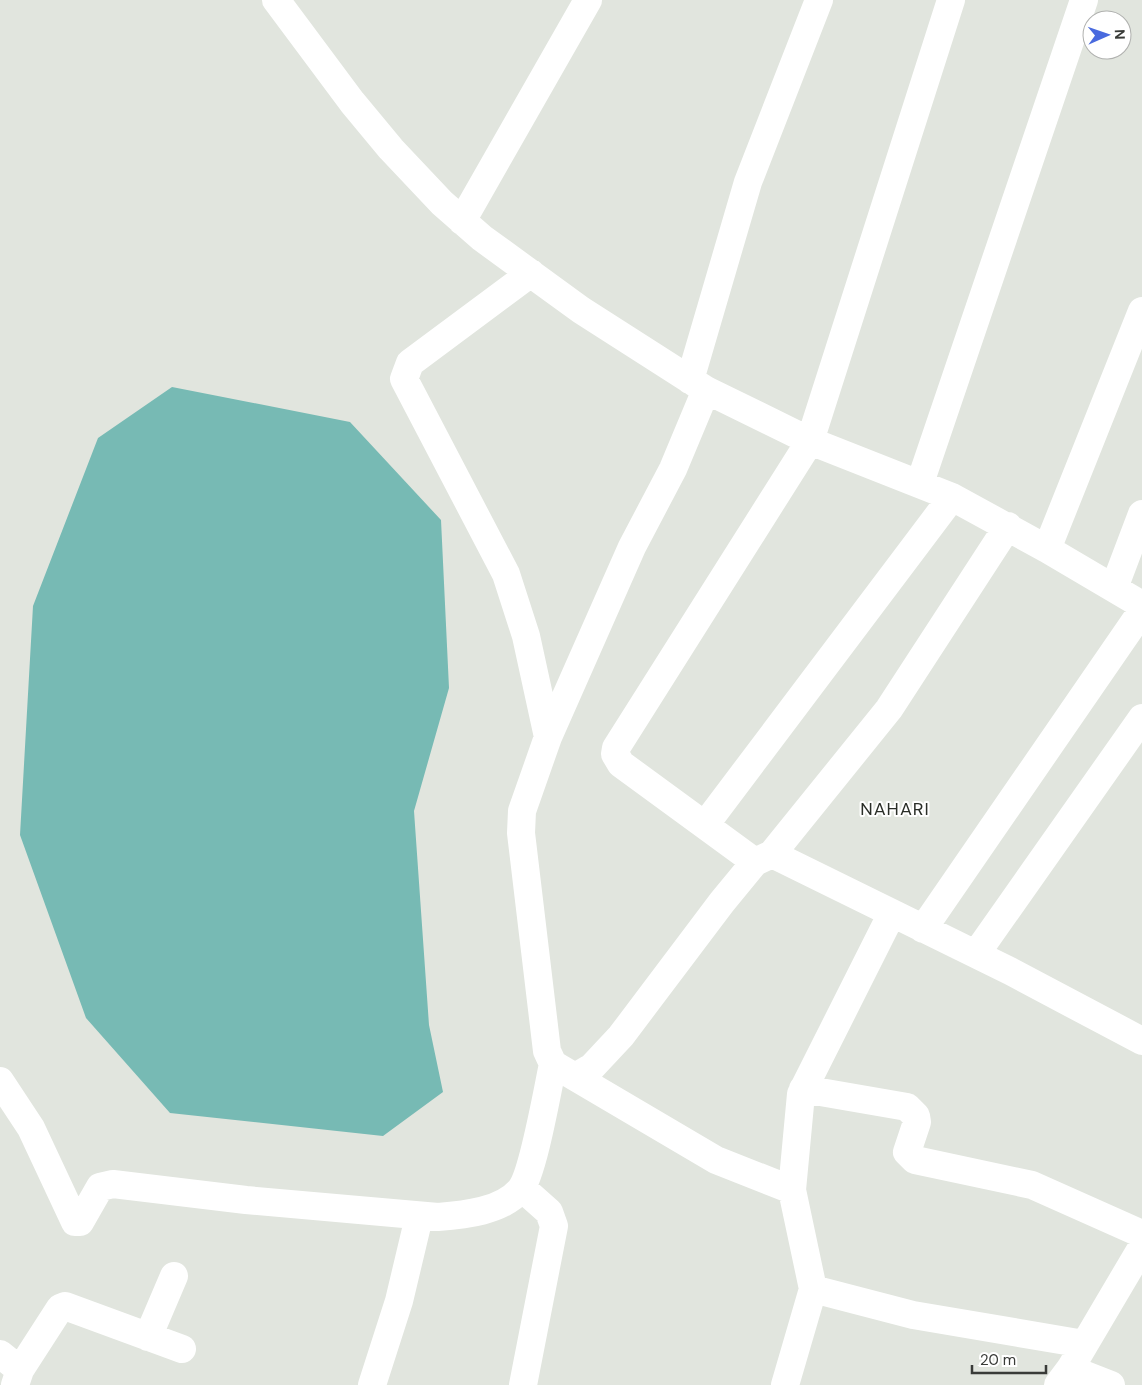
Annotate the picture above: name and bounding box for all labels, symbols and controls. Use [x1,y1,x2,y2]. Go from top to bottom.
north arrow [1082,10,1132,60]
text: N [1111,29,1129,40]
district label: NAHARI [860,797,930,821]
scale bar [972,1342,1046,1374]
text: 20 m [980,1350,1016,1370]

